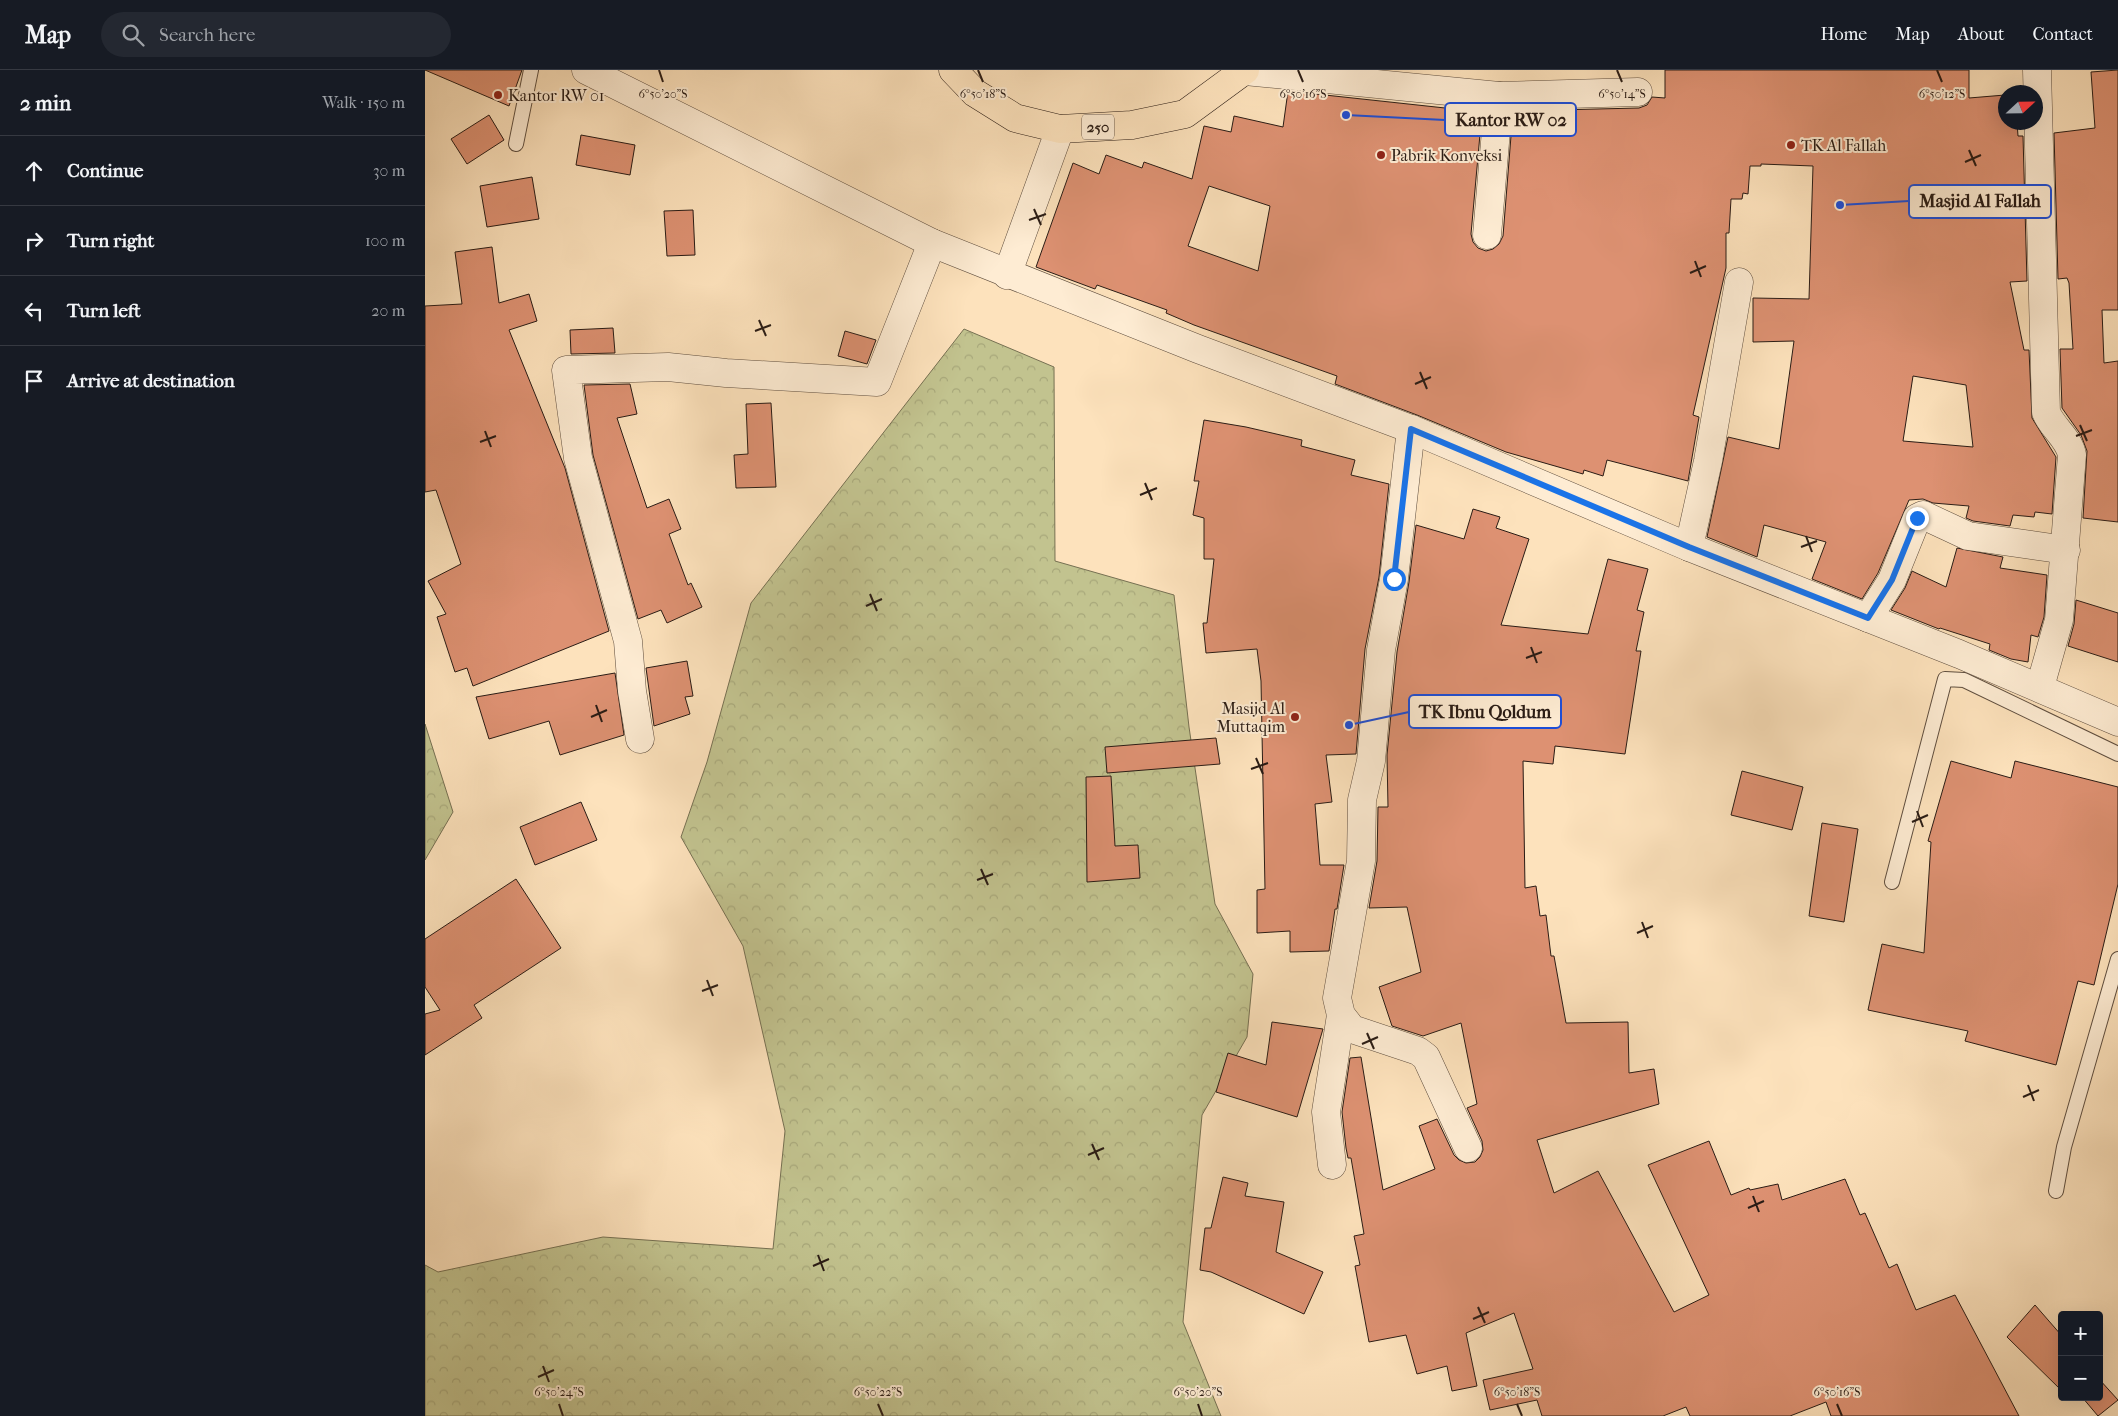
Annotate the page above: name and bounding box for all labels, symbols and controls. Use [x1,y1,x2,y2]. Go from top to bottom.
search box [101,12,451,57]
text: Map [25,21,71,49]
icon: search [119,21,147,49]
text: Search here [159,24,255,46]
text: Home [1820,24,1867,45]
text: Map [1895,24,1930,45]
text: About [1958,24,2004,45]
text: Contact [2032,24,2093,45]
north arrow [1998,85,2043,130]
place label: Kantor RW 01 [508,86,605,105]
text: 6°50'20"S [639,87,687,101]
text: 6°50'18"S [960,87,1006,101]
text: 6°50'16"S [1280,87,1326,101]
text: 6°50'14"S [1598,87,1646,101]
text: 6°50'12"S [1919,87,1965,101]
marker: Kantor RW 01 [492,89,504,101]
text: 2 min [20,91,71,115]
text: Walk · 150 m [322,93,405,112]
callout: Kantor RW 02 [1445,103,1576,136]
text: Kantor RW 02 [1455,110,1567,131]
road number: 250 [1082,114,1114,140]
place label: TK Al Fallah [1801,136,1886,155]
marker: TK Al Fallah [1785,139,1797,151]
place label: Pabrik Konveksi [1391,146,1502,165]
marker: Pabrik Konveksi [1375,149,1387,161]
icon: ahead [20,157,48,185]
text: Continue [67,160,143,182]
text: 30 m [373,161,405,180]
callout: Masjid Al Fallah [1909,185,2051,218]
text: Masjid Al Fallah [1918,191,2042,212]
icon: right [20,227,48,255]
text: Turn right [67,230,154,252]
text: 100 m [365,231,405,250]
icon: left [20,297,48,325]
text: Turn left [67,300,141,322]
text: 20 m [371,301,405,320]
icon: arrive [20,367,48,395]
text: Arrive at destination [67,370,235,392]
route end [1906,507,1929,530]
route start [1383,568,1406,591]
callout: TK Ibnu Qoldum [1409,695,1561,728]
place label: Masijd Al Muttaqim [1216,699,1286,736]
text: TK Ibnu Qoldum [1418,702,1552,723]
marker: Masijd Al Muttaqim [1289,711,1301,723]
map controls [2058,1311,2103,1401]
button: + [2058,1311,2103,1356]
button: − [2058,1356,2103,1401]
text: 6°50'24"S [534,1385,584,1399]
text: 6°50'22"S [854,1385,902,1399]
text: 6°50'20"S [1174,1385,1222,1399]
text: 6°50'18"S [1494,1385,1540,1399]
text: 6°50'16"S [1814,1385,1860,1399]

